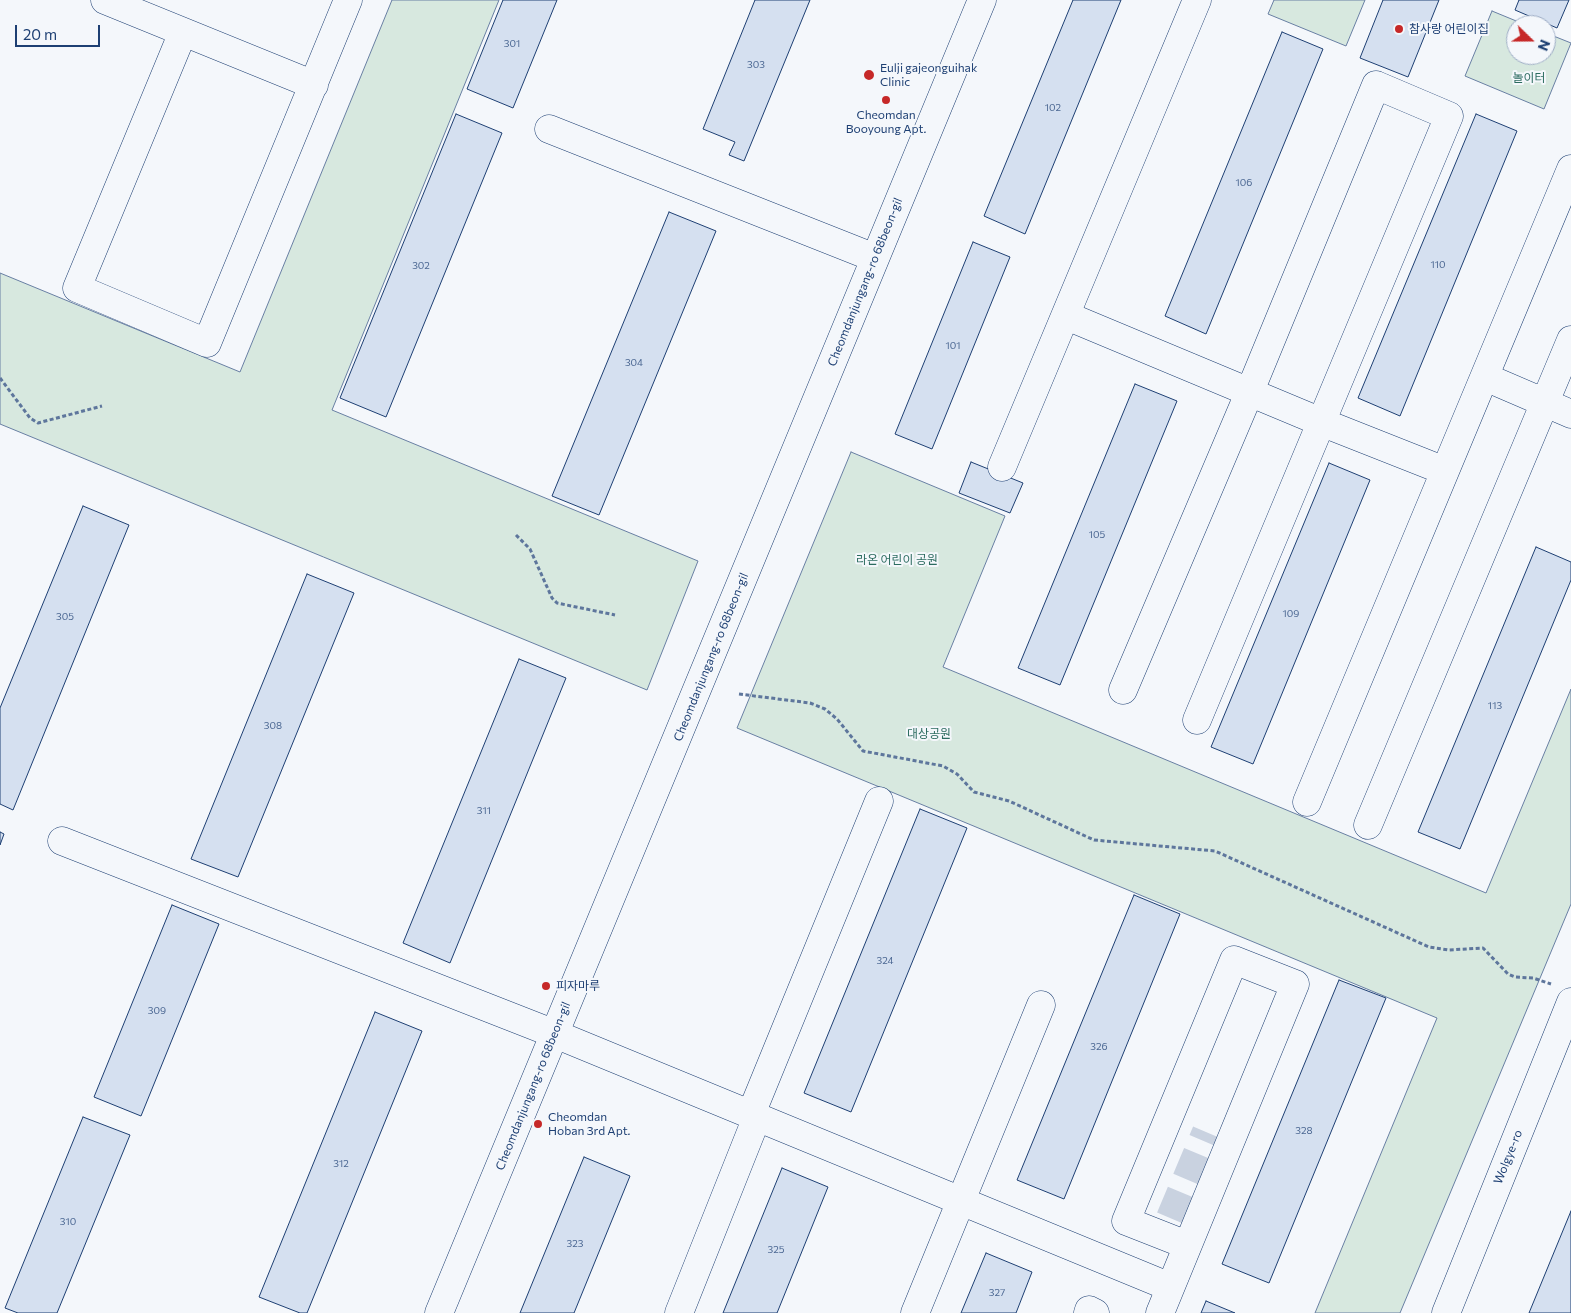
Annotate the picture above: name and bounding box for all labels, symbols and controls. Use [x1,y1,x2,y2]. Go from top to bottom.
scale bar [18,15,102,47]
north arrow [1506,15,1556,65]
place label: 참사랑 어린이집 [1409,22,1489,36]
marker: 참사랑 어린이집 [1393,23,1405,35]
text: 20 m [23,25,57,43]
text: N [1535,37,1554,53]
house number: 301 [504,38,520,50]
house number: 303 [747,59,765,71]
place label: Eulji gajeonguihak Clinic [880,61,977,89]
marker: Eulji gajeonguihak Clinic [862,68,876,82]
park label: 놀이터 [1512,71,1546,85]
marker: Cheomdan Booyoung Apt. [880,94,892,106]
house number: 102 [1045,102,1061,114]
place label: Cheomdan Booyoung Apt. [846,108,926,136]
house number: 106 [1236,177,1252,189]
street label: Cheomdanjungang-ro 68beon-gil [825,196,905,368]
house number: 110 [1430,259,1446,271]
house number: 302 [412,260,430,272]
house number: 101 [945,340,961,352]
house number: 304 [625,357,643,369]
house number: 105 [1089,529,1105,541]
park label: 라온 어린이 공원 [856,553,938,567]
street label: Cheomdanjungang-ro 68beon-gil [671,571,751,743]
house number: 109 [1283,608,1299,620]
house number: 305 [56,611,74,623]
house number: 113 [1488,700,1502,712]
house number: 308 [264,720,282,732]
park label: 대상공원 [907,727,951,741]
house number: 311 [477,805,491,817]
house number: 324 [876,955,894,967]
place label: 피자마루 [556,979,600,993]
marker: 피자마루 [540,980,552,992]
street label: Cheomdanjungang-ro 68beon-gil [493,1000,573,1172]
house number: 309 [148,1005,166,1017]
house number: 326 [1090,1041,1108,1053]
place label: Cheomdan Hoban 3rd Apt. [548,1110,630,1138]
marker: Cheomdan Hoban 3rd Apt. [532,1118,544,1130]
house number: 328 [1295,1125,1313,1137]
street label: Wolgye-ro [1491,1128,1525,1186]
house number: 312 [333,1158,349,1170]
house number: 310 [60,1216,76,1228]
house number: 323 [567,1238,583,1250]
house number: 325 [768,1244,784,1256]
house number: 327 [989,1287,1005,1299]

